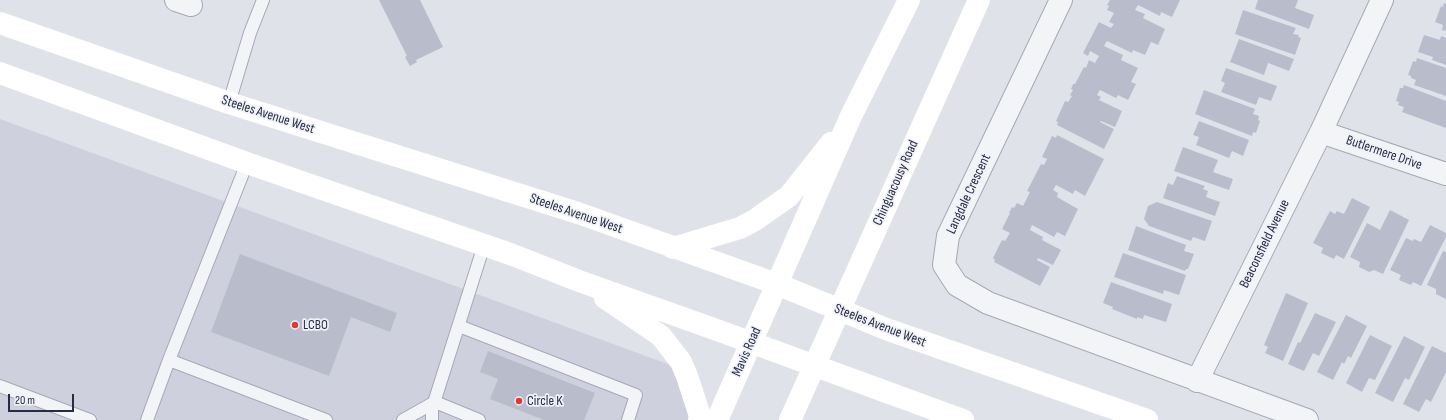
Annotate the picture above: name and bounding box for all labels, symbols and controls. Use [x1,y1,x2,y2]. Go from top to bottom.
street label: Steeles Avenue West [219,92,317,138]
street label: Butlermere Drive [1344,132,1424,174]
street label: Chinguacousy Road [870,138,922,228]
street label: Langdale Crescent [943,151,995,237]
street label: Steeles Avenue West [527,190,625,238]
street label: Beaconsfield Avenue [1236,197,1294,291]
street label: Steeles Avenue West [832,301,928,351]
place label: LCBO [303,317,328,333]
marker: LCBO [290,320,300,330]
street label: Mavis Road [729,325,765,379]
scale bar [10,386,76,412]
text: 20 m [15,393,35,408]
place label: Circle K [527,393,563,409]
marker: Circle K [514,396,524,406]

